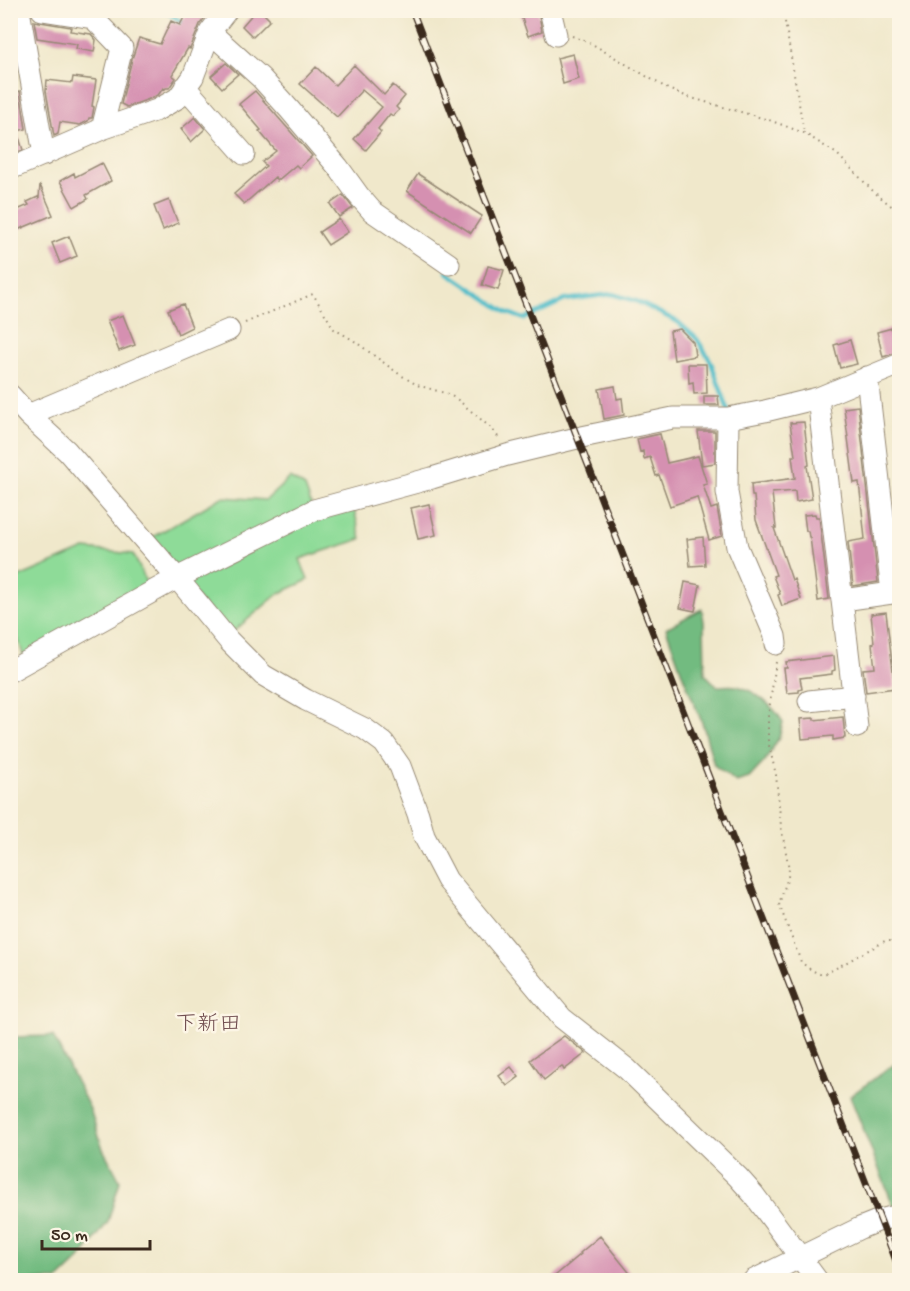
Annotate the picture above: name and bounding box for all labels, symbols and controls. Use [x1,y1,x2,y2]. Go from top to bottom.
district label: 下新田 [175,1012,241,1039]
scale bar [42,1213,150,1251]
text: 50 m [51,1226,88,1247]

